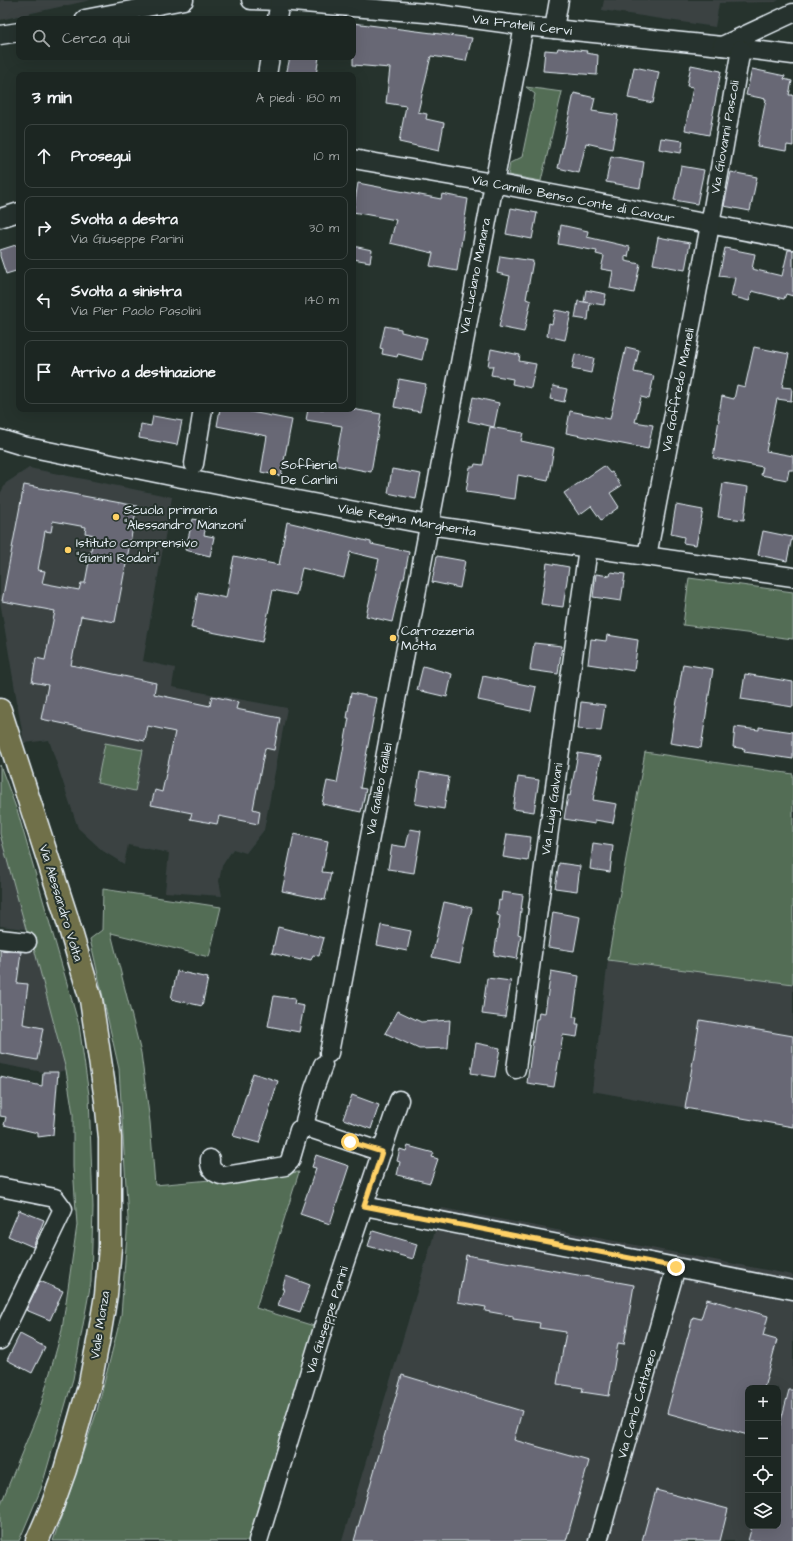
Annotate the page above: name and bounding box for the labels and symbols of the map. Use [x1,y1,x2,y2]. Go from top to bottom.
street label: Via Fratelli Cervi [471,10,573,40]
street label: Via Giovanni Pascoli [706,79,744,195]
street label: Via Camillo Benso Conte di Cavour [470,170,676,228]
street label: Via Luciano Manara [455,216,495,335]
street label: Via Goffredo Mameli [657,327,699,453]
place label: Soffieria De Carlini [281,456,337,489]
marker: Soffieria De Carlini [268,467,278,477]
street label: Viale Regina Margherita [336,499,478,542]
place label: Scuola primaria "Alessandro Manzoni" [124,501,246,534]
marker: Scuola primaria "Alessandro Manzoni" [111,512,121,522]
place label: Istituto comprensivo "Gianni Rodari" [76,534,198,567]
marker: Istituto comprensivo "Gianni Rodari" [63,545,73,555]
place label: Carrozzeria Motta [401,622,475,655]
marker: Carrozzeria Motta [388,633,398,643]
street label: Via Galileo Galilei [361,741,397,837]
street label: Via Luigi Galvani [537,762,568,856]
street label: Via Alessandro Volta [35,842,87,964]
route start [341,1133,359,1151]
route end [667,1258,685,1276]
street label: Via Giuseppe Parini [301,1264,353,1376]
street label: Viale Monza [86,1289,114,1360]
street label: Via Carlo Cattaneo [613,1346,661,1461]

